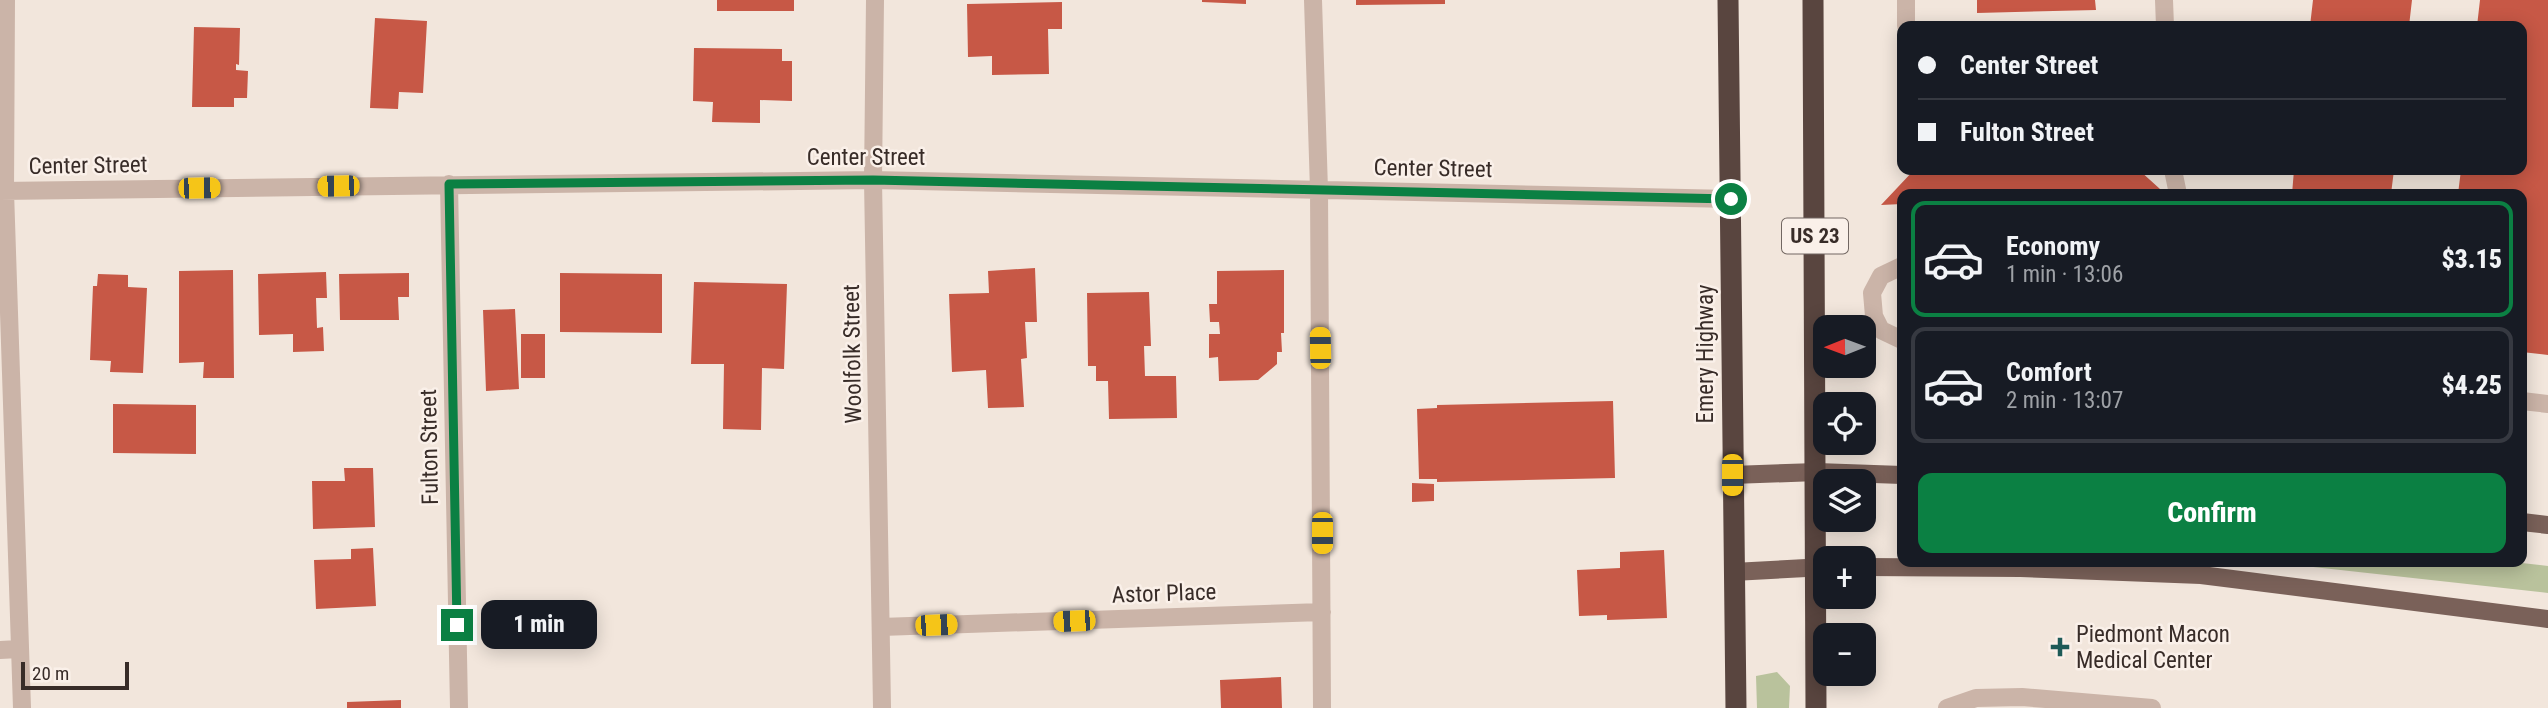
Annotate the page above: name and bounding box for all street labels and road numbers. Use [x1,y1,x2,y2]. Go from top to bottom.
street label: Center Street [807,144,925,171]
street label: Center Street [28,151,148,180]
street label: Center Street [1373,154,1493,183]
road number: US 23 [1782,218,1848,254]
street label: Woolfolk Street [838,284,867,424]
street label: Emery Highway [1692,284,1719,423]
street label: Fulton Street [415,389,444,505]
street label: Astor Place [1111,578,1217,609]

